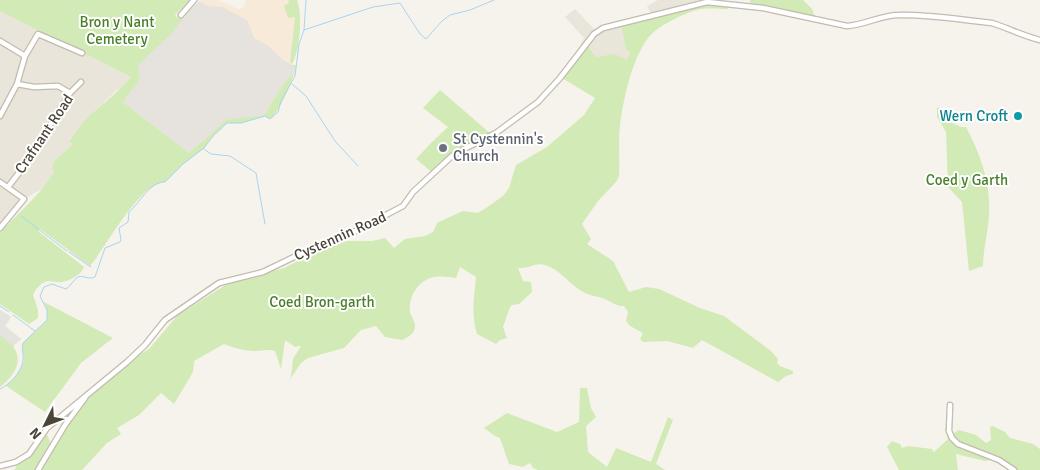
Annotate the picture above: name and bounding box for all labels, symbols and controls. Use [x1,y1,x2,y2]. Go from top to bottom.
park label: Bron y Nant Cemetery [80,13,154,48]
street label: Crafnant Road [11,91,77,177]
place label: Wern Croft [940,107,1008,125]
marker: Wern Croft [1012,110,1024,122]
place label: St Cystennin's Church [453,130,544,165]
marker: St Cystennin's Church [437,142,449,154]
park label: Coed y Garth [926,171,1008,189]
street label: Cystennin Road [291,208,389,264]
park label: Coed Bron-garth [269,293,375,311]
north arrow [20,400,70,450]
text: N [26,424,45,443]

